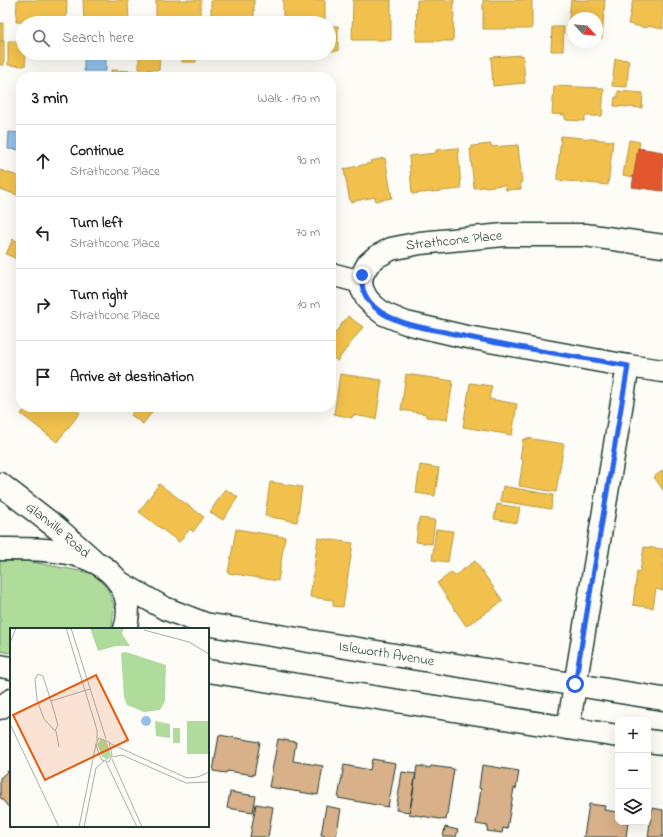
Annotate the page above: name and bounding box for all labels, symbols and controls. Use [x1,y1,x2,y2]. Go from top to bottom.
north arrow [567,12,603,48]
search box [16,16,336,60]
icon: search [30,27,52,49]
text: Search here [62,27,134,49]
text: 3 min [32,86,68,111]
text: Walk · 170 m [257,89,320,108]
text: Continue [70,140,124,162]
icon: ahead [32,150,54,172]
text: 90 m [297,151,320,170]
text: Strathcone Place [70,162,160,181]
text: Turn left [70,212,123,234]
icon: left [32,222,54,244]
text: 70 m [296,223,320,242]
street label: Strathcone Place [405,225,504,257]
text: Strathcone Place [70,234,160,253]
route end [353,266,371,284]
text: Turn right [70,284,128,306]
icon: right [32,294,54,316]
text: 10 m [297,295,320,314]
text: Strathcone Place [70,306,160,325]
icon: arrive [32,366,54,388]
text: Arrive at destination [70,366,194,388]
street label: Glanville Road [21,497,95,563]
inset map [10,628,209,827]
street label: Isleworth Avenue [337,636,437,672]
route start [566,675,584,693]
map controls [615,717,651,825]
button: + [615,717,651,753]
button: − [615,753,651,789]
button: layers [615,789,651,825]

